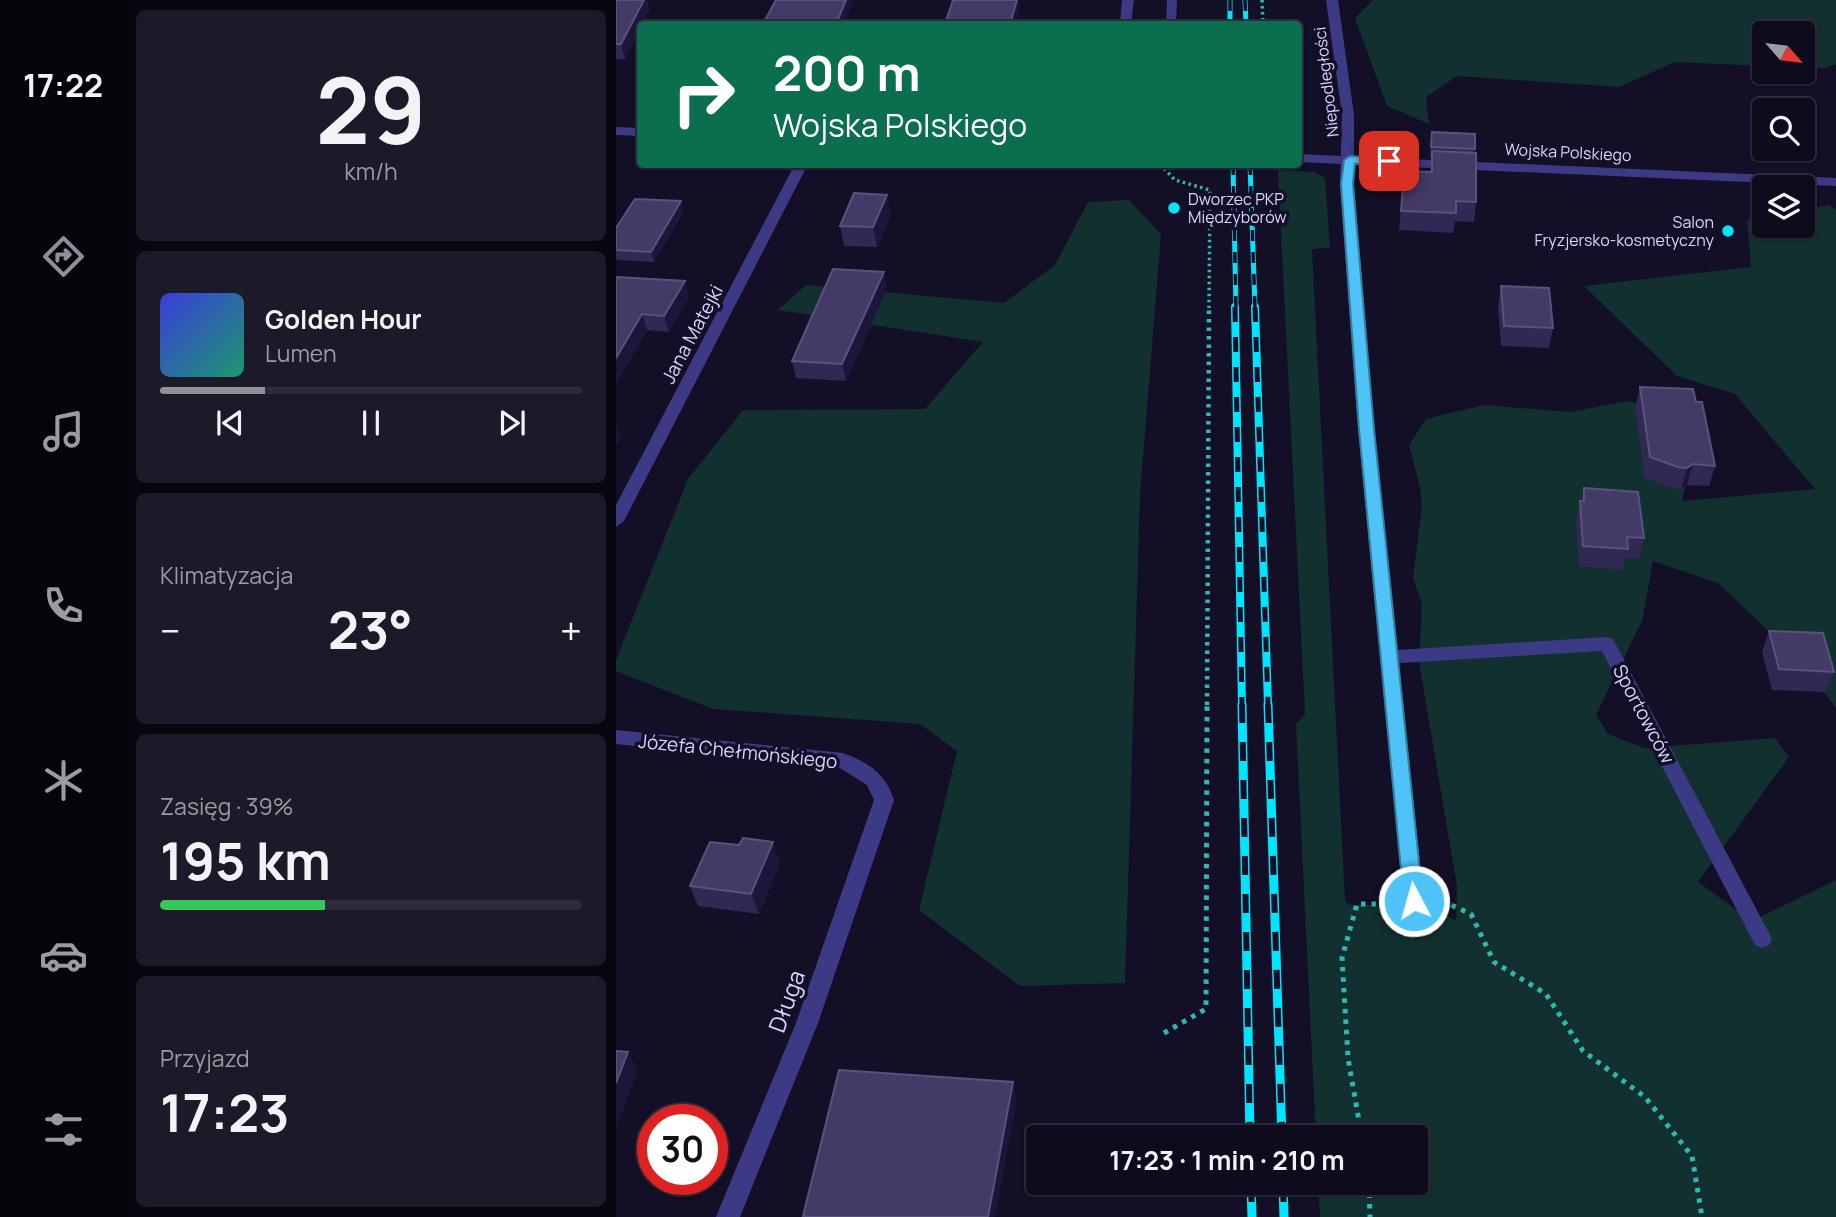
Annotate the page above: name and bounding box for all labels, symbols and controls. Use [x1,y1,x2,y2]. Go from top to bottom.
north arrow [1752,21,1815,84]
map controls [1752,21,1815,238]
street label: Niepodległości [1308,26,1344,138]
text: 200 m [773,39,921,106]
text: 29 [316,47,426,171]
icon: right [658,49,749,140]
text: 17:22 [23,63,103,107]
button: search [1752,98,1815,161]
text: Wojska Polskiego [773,103,1027,147]
pin [1359,131,1419,191]
street label: Wojska Polskiego [1504,138,1632,166]
icon: arrive [1370,142,1408,180]
text: km/h [344,155,398,187]
button: layers [1752,175,1815,238]
place label: Dworzec PKP Międzyborów [1188,188,1287,228]
marker: Dworzec PKP Międzyborów [1166,200,1182,216]
place label: Salon Fryzjersko-kosmetyczny [1535,211,1715,251]
marker: Salon Fryzjersko-kosmetyczny [1720,223,1736,239]
icon: directions [39,232,88,281]
street label: Jana Matejki [655,280,729,388]
text: Golden Hour [265,301,422,337]
text: Lumen [265,337,337,369]
icon: previous [211,404,249,442]
icon: pause [352,404,390,442]
icon: next [493,404,531,442]
icon: music [39,407,88,456]
text: Klimatyzacja [160,559,293,591]
icon: phone [39,581,88,630]
text: 23° [328,594,413,665]
text: − [160,604,181,656]
text: + [560,604,582,656]
street label: Sportowców [1607,660,1681,769]
street label: Józefa Chełmońskiego [637,728,839,774]
icon: climate [39,756,88,805]
text: Zasięg · 39% [160,790,294,822]
text: 195 km [160,825,331,896]
position arrow [1377,864,1451,938]
icon: car [39,931,88,980]
street label: Długa [760,965,812,1037]
text: Przyjazd [160,1042,250,1074]
text: 17:23 [160,1077,290,1148]
speed limit sign: 30 [637,1104,728,1195]
icon: filters [39,1105,88,1154]
text: 17:23 · 1 min · 210 m [1109,1142,1345,1178]

